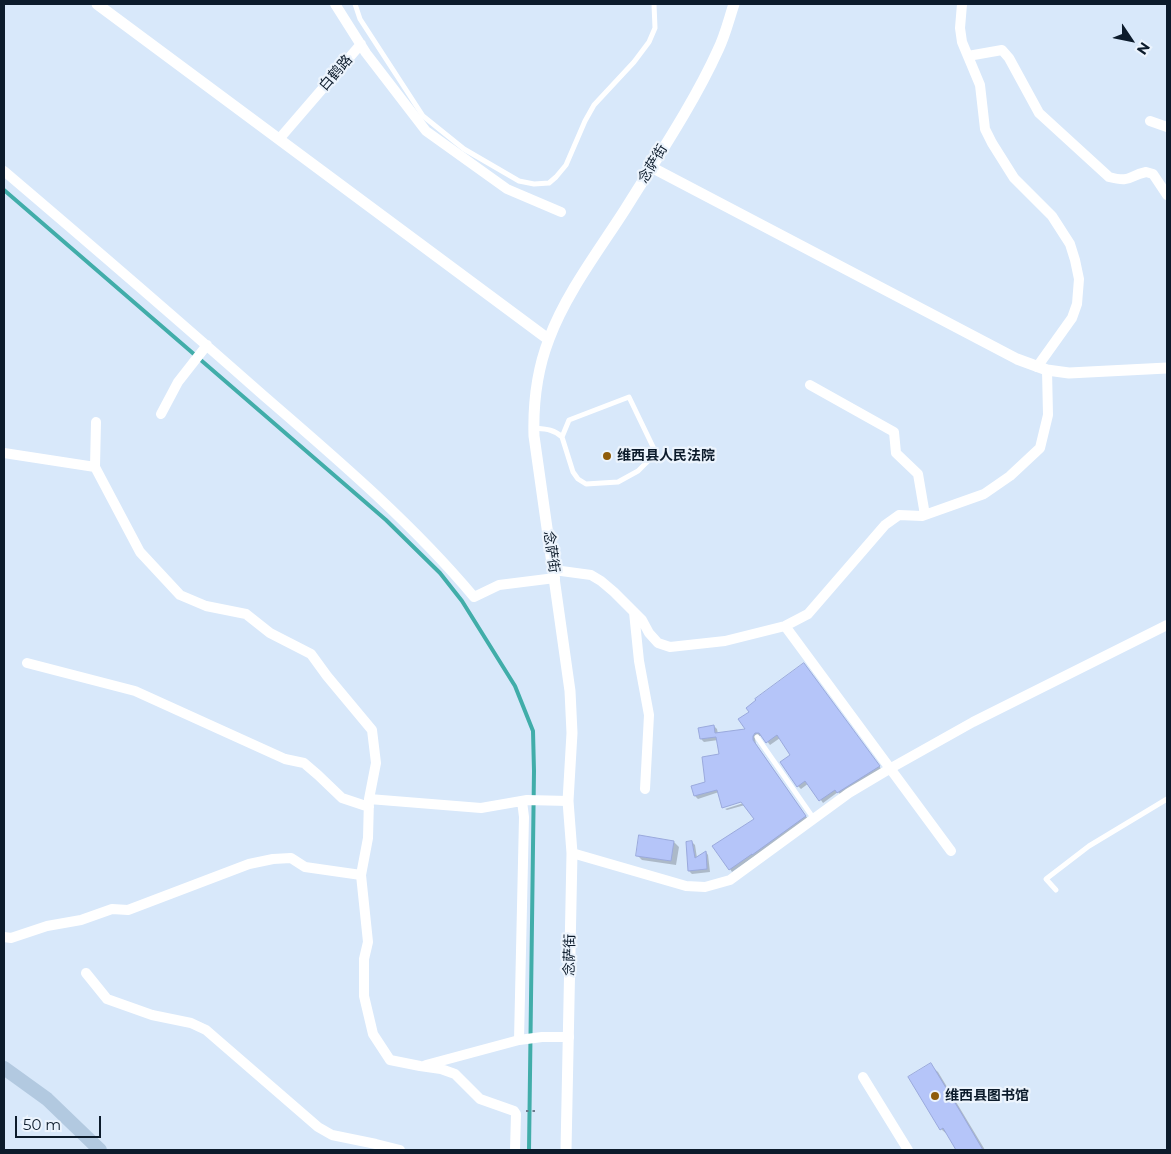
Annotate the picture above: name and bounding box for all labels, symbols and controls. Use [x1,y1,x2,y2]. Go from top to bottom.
north arrow [1106,15,1156,65]
text: N [1133,39,1154,58]
street label: 白鹤路 [316,52,356,94]
street label: 念萨街 [635,142,671,186]
place label: 维西县人民法院 [617,448,715,464]
marker: 维西县人民法院 [601,450,613,462]
street label: 念萨街 [540,530,562,574]
street label: 念萨街 [561,934,579,976]
place label: 维西县图书馆 [945,1088,1029,1104]
marker: 维西县图书馆 [929,1090,941,1102]
scale bar [18,1106,104,1138]
text: 50 m [23,1115,61,1134]

